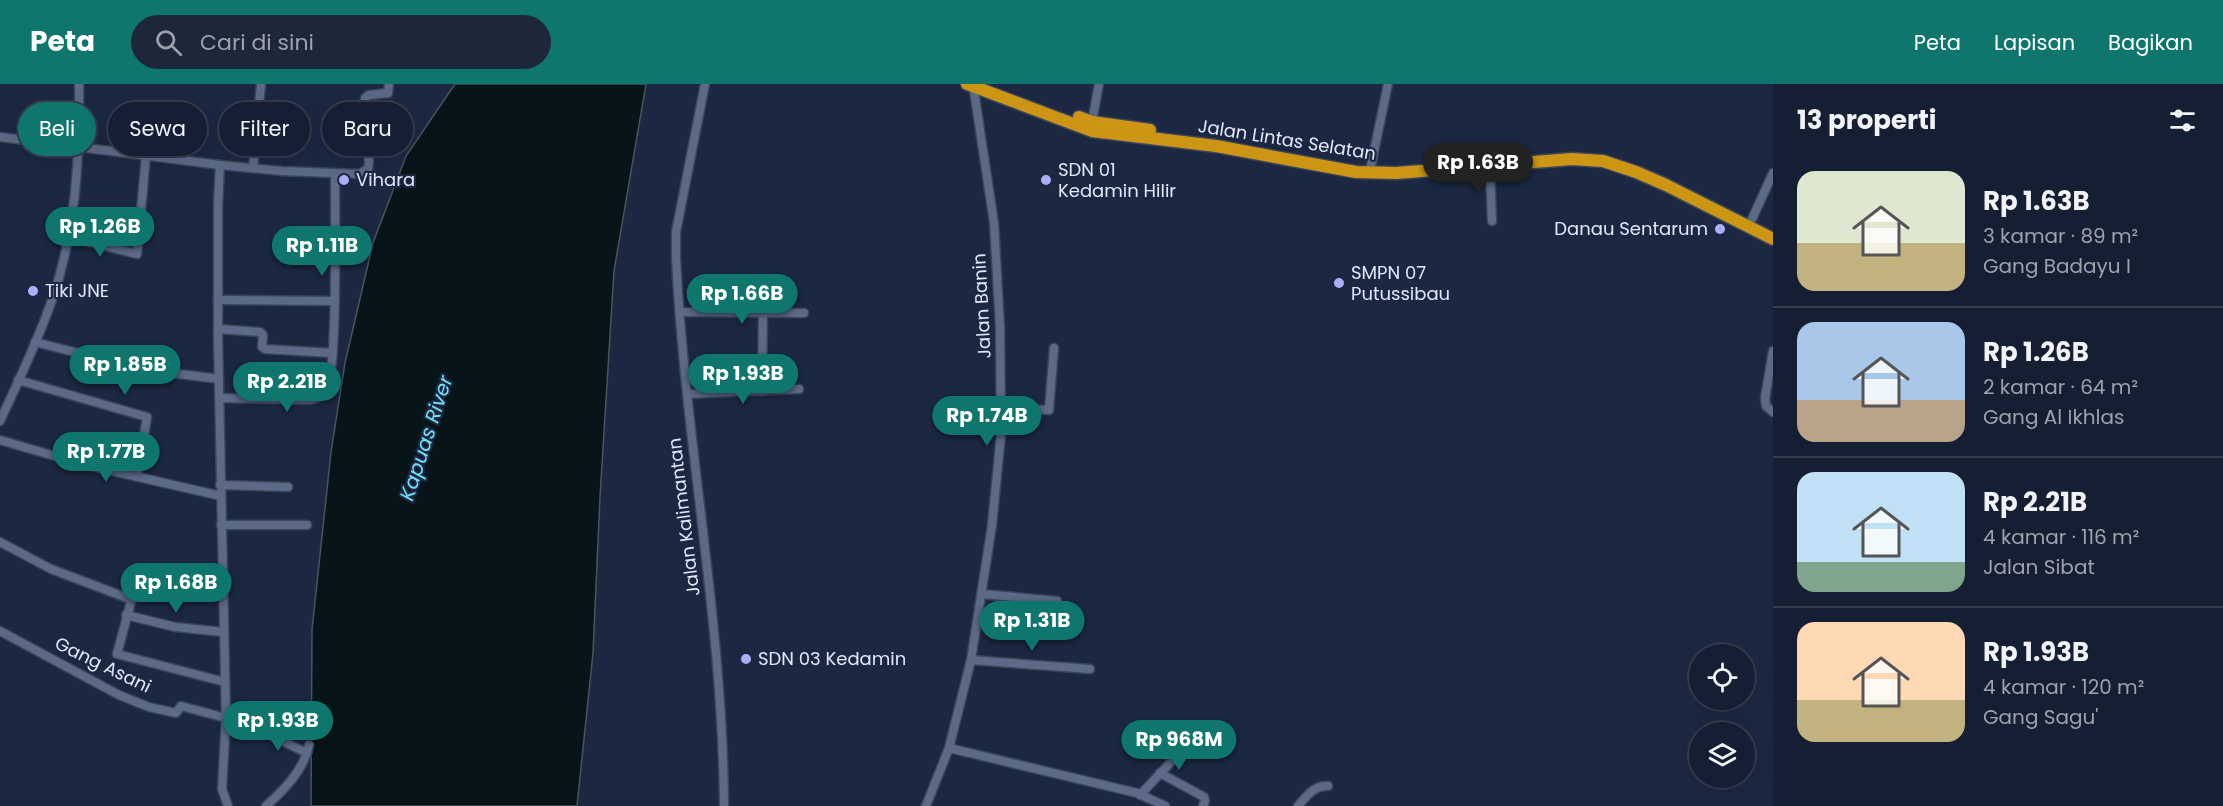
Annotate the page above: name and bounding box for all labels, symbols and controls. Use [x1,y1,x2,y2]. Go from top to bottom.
search box [131,15,551,69]
text: Peta [30,22,95,61]
icon: search [152,26,185,59]
text: Cari di sini [200,27,314,58]
text: Peta [1914,28,1961,57]
text: Lapisan [1994,28,2075,57]
text: Bagikan [2108,28,2193,57]
chip: Beli [18,102,96,156]
chip: Sewa [108,102,207,156]
chip: Filter [219,102,310,156]
chip: Baru [322,102,413,156]
text: 13 properti [1797,102,1936,138]
icon: filters [2166,104,2199,137]
street label: Jalan Lintas Selatan [1196,113,1378,166]
pin: Rp 1.63B [1416,143,1540,194]
text: Rp 1.63B [1437,148,1519,176]
place label: SDN 01 Kedamin Hilir [1058,157,1176,203]
place label: Vihara [356,167,415,192]
marker: Vihara [337,173,351,187]
marker: SDN 01 Kedamin Hilir [1039,173,1053,187]
text: Rp 1.63B [1983,183,2090,219]
icon: home [1845,195,1917,267]
pin: Rp 1.26B [38,207,162,258]
text: Rp 1.26B [59,212,141,240]
place label: Danau Sentarum [1554,216,1708,241]
marker: Danau Sentarum [1713,222,1727,236]
text: 3 kamar · 89 m² [1983,222,2138,250]
pin: Rp 1.11B [260,226,384,277]
text: Rp 1.11B [286,231,358,259]
text: Gang Badayu I [1983,252,2131,280]
street label: Jalan Banin [966,253,997,359]
place label: SMPN 07 Putussibau [1351,260,1450,306]
pin: Rp 1.66B [680,274,804,325]
marker: SMPN 07 Putussibau [1332,276,1346,290]
place label: Tiki JNE [45,278,109,303]
text: Rp 1.66B [701,279,783,307]
marker: Tiki JNE [26,284,40,298]
text: Rp 1.26B [1983,334,2089,370]
pin: Rp 1.85B [63,345,187,396]
icon: home [1845,346,1917,418]
text: Rp 1.85B [83,350,167,378]
pin: Rp 1.93B [681,354,805,405]
text: Rp 1.93B [702,359,784,387]
pin: Rp 2.21B [225,362,349,413]
text: Rp 2.21B [247,367,327,395]
water label: Kapuas River [393,371,460,504]
text: 2 kamar · 64 m² [1983,373,2138,401]
pin: Rp 1.74B [925,396,1049,447]
text: Rp 1.74B [946,401,1028,429]
text: Gang Al Ikhlas [1983,403,2124,431]
pin: Rp 1.77B [44,432,168,483]
text: Rp 1.77B [67,437,145,465]
street label: Jalan Kalimantan [661,437,706,597]
text: Rp 2.21B [1983,484,2087,520]
icon: home [1845,496,1917,568]
text: 4 kamar · 116 m² [1983,523,2139,551]
text: Jalan Sibat [1983,553,2095,581]
pin: Rp 1.68B [114,563,238,614]
text: Rp 1.68B [135,568,217,596]
pin: Rp 1.31B [970,601,1094,652]
text: Rp 1.31B [994,606,1070,634]
street label: Gang Asani [51,630,156,699]
text: Rp 1.93B [1983,634,2089,670]
map controls [1689,644,1755,788]
button: locate [1689,644,1755,710]
place label: SDN 03 Kedamin [758,646,906,671]
icon: home [1845,646,1917,718]
marker: SDN 03 Kedamin [739,652,753,666]
text: 4 kamar · 120 m² [1983,673,2144,701]
pin: Rp 1.93B [216,701,340,752]
text: Gang Sagu' [1983,703,2099,731]
text: Rp 1.93B [237,706,319,734]
pin: Rp 968M [1124,720,1234,771]
button: layers [1689,722,1755,788]
text: Rp 968M [1135,725,1223,753]

